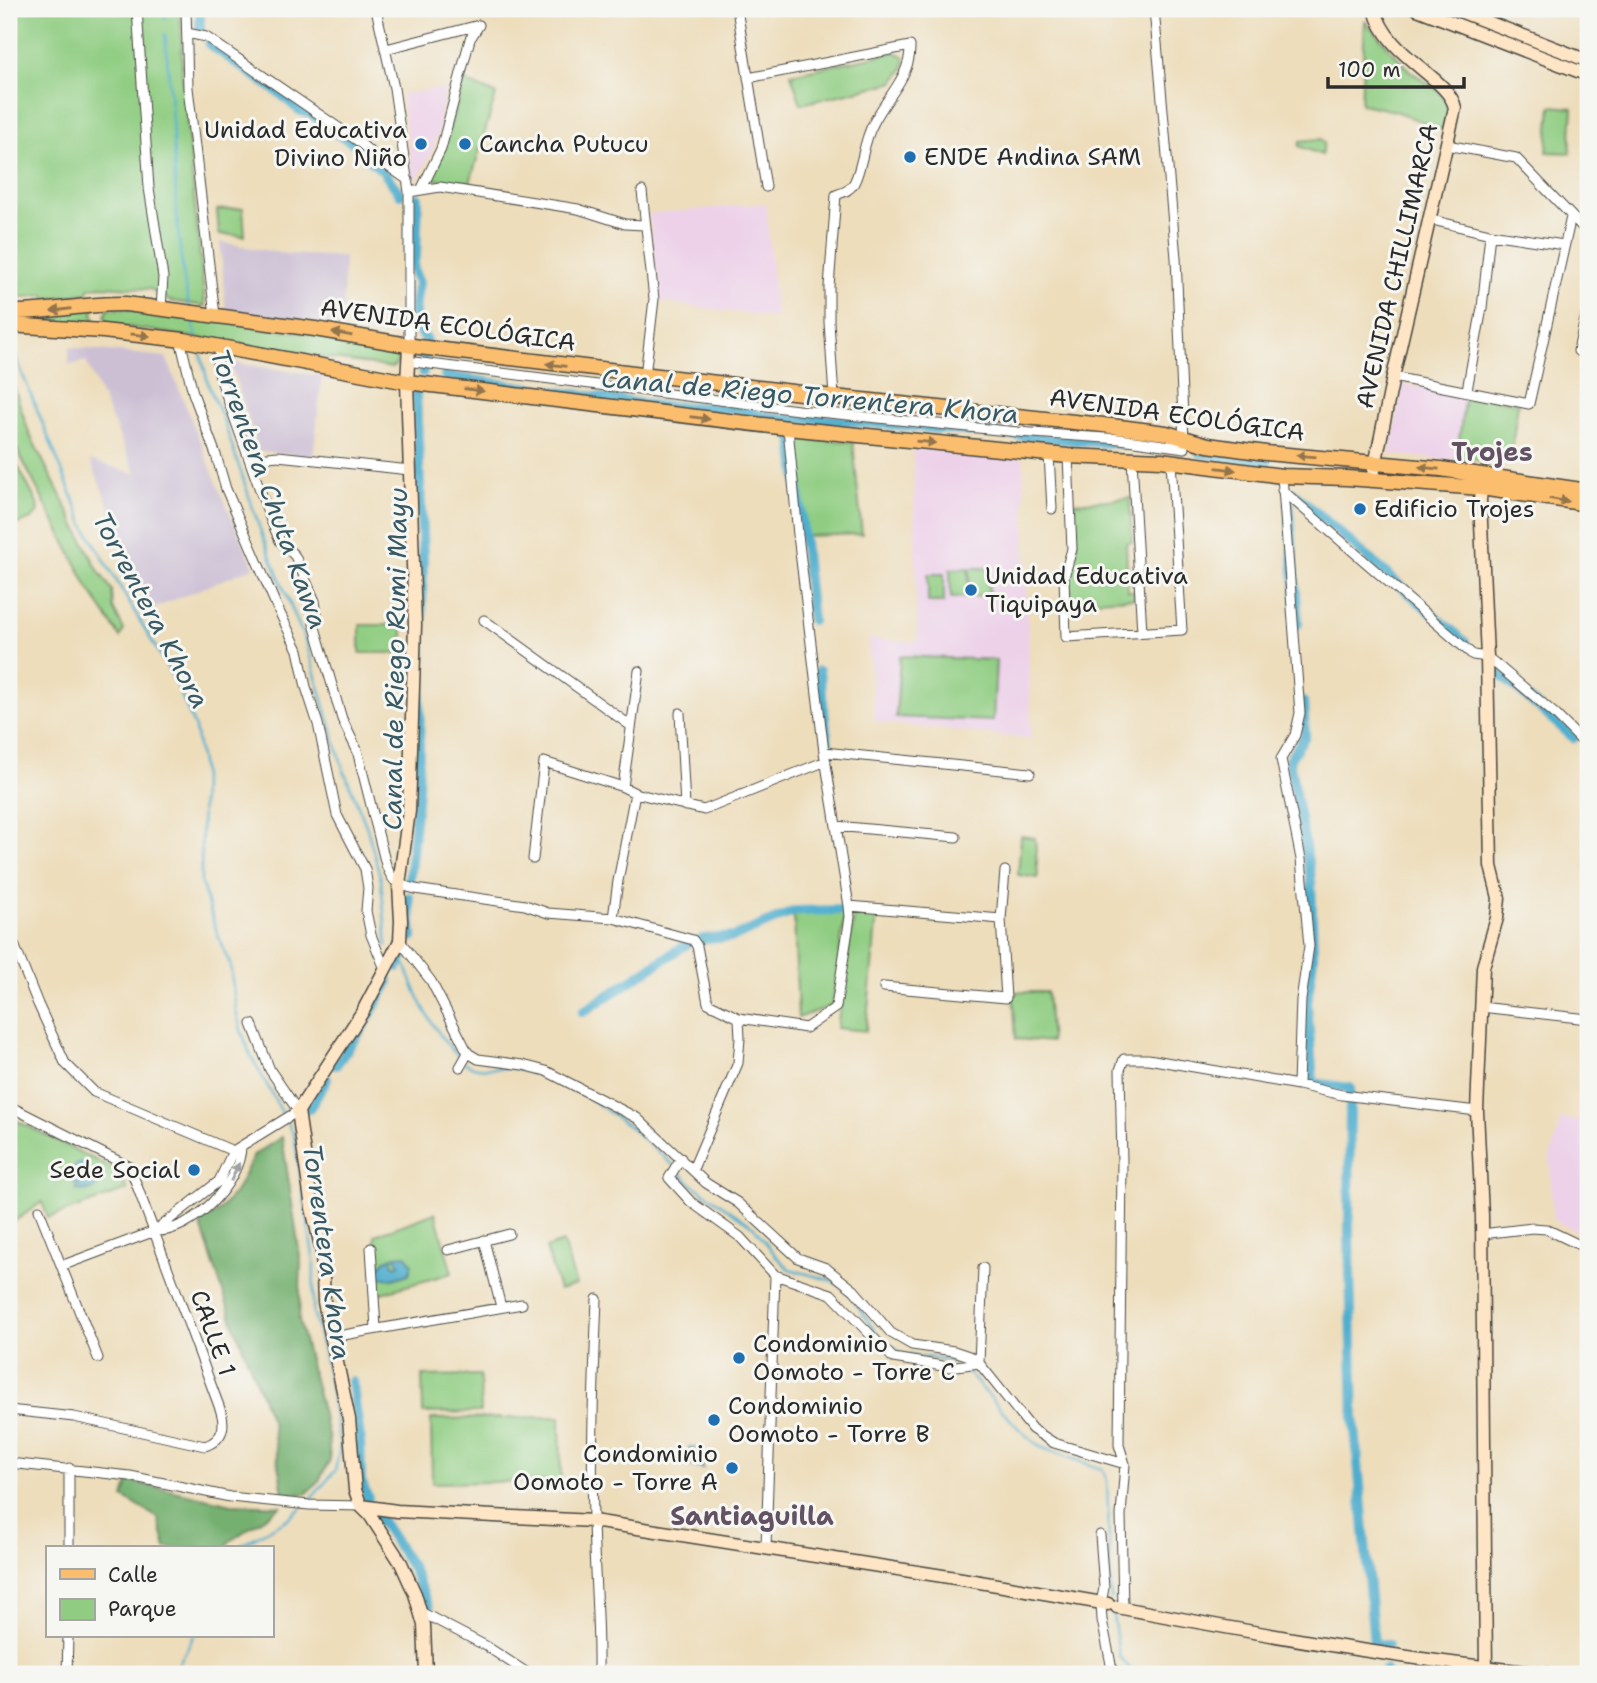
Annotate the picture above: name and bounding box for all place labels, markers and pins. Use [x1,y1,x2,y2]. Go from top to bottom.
place label: Unidad Educativa Divino Niño [204,114,407,174]
place label: Cancha Putucu [479,128,649,160]
marker: Unidad Educativa Divino Niño [413,136,429,152]
marker: Cancha Putucu [457,136,473,152]
place label: ENDE Andina SAM [924,141,1141,173]
marker: ENDE Andina SAM [902,149,918,165]
place label: Edificio Trojes [1374,493,1535,525]
marker: Edificio Trojes [1352,501,1368,517]
place label: Unidad Educativa Tiquipaya [985,560,1188,620]
marker: Unidad Educativa Tiquipaya [963,582,979,598]
place label: Sede Social [49,1154,181,1186]
marker: Sede Social [186,1162,202,1178]
place label: Condominio Oomoto - Torre C [753,1328,955,1388]
marker: Condominio Oomoto - Torre C [731,1350,747,1366]
place label: Condominio Oomoto - Torre B [728,1390,930,1450]
marker: Condominio Oomoto - Torre B [706,1412,722,1428]
place label: Condominio Oomoto - Torre A [513,1438,718,1498]
marker: Condominio Oomoto - Torre A [724,1460,740,1476]

